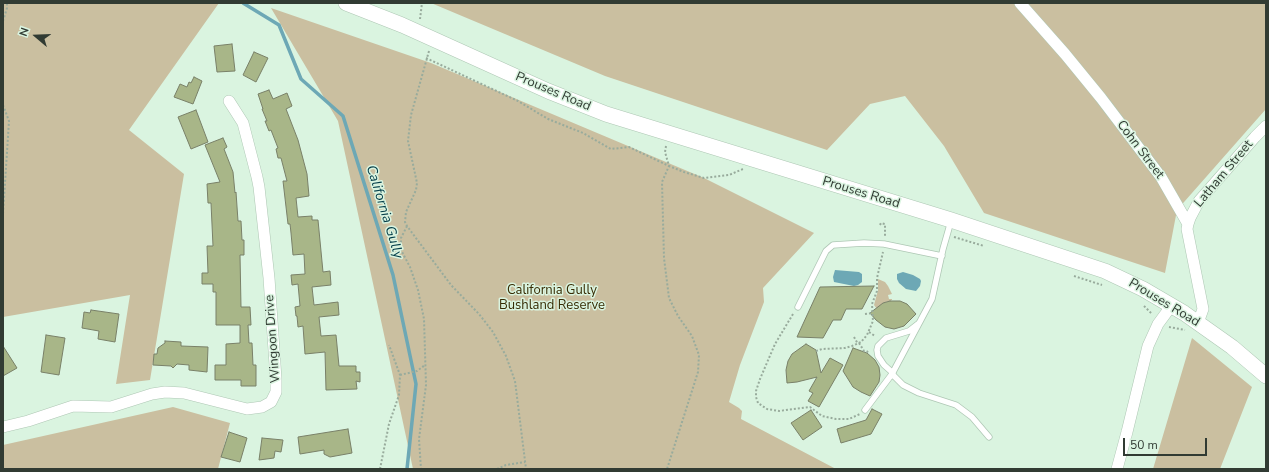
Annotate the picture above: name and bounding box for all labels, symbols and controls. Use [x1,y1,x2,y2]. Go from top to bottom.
north arrow [16,16,56,56]
text: N [16,26,33,38]
street label: Prouses Road [513,69,593,115]
street label: Cohn Street [1113,118,1167,182]
street label: Latham Street [1191,137,1257,211]
water label: California Gully [362,163,406,261]
street label: Prouses Road [820,174,902,212]
street label: Prouses Road [1126,276,1202,330]
park label: California Gully Bushland Reserve [499,283,605,314]
street label: Wingoon Drive [262,294,284,384]
scale bar [1125,430,1209,456]
text: 50 m [1130,437,1158,453]

